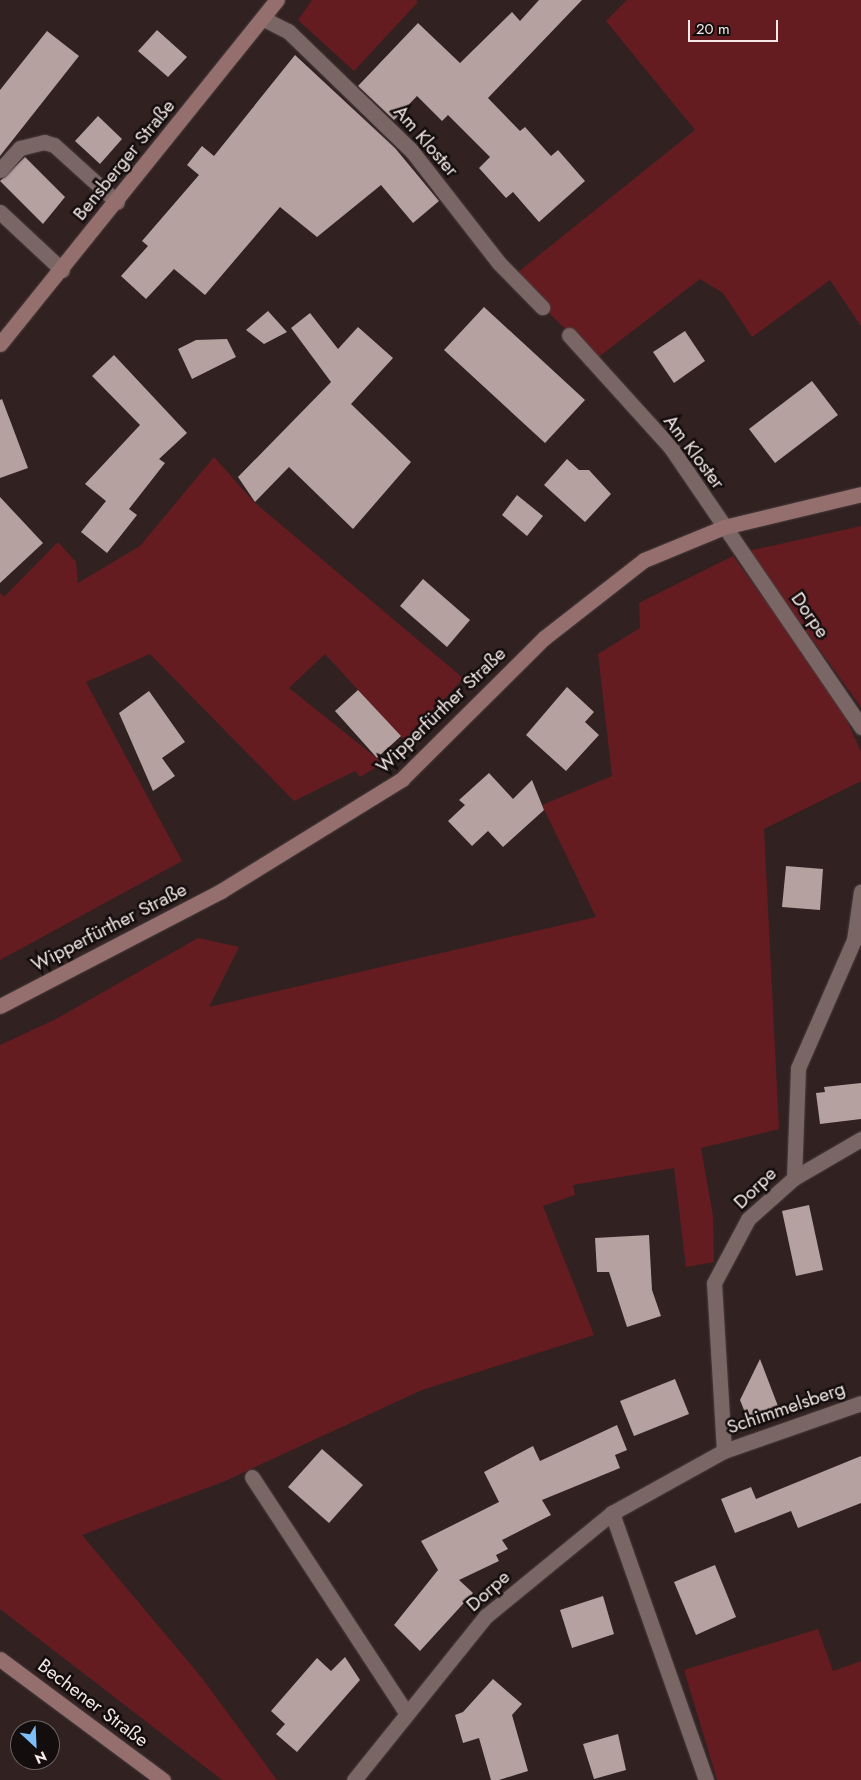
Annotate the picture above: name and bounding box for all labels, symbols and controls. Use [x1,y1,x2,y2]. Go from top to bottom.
scale bar [691,10,781,42]
text: 20 m [696,18,730,40]
street label: Bensberger Straße [68,95,180,225]
street label: Am Kloster [389,101,463,181]
street label: Am Kloster [659,410,729,494]
street label: Dorpe [786,588,834,642]
street label: Wipperfürther Straße [371,642,511,778]
street label: Wipperfürther Straße [27,878,191,976]
street label: Dorpe [729,1162,781,1214]
street label: Schimmelsberg [724,1377,848,1439]
street label: Dorpe [462,1566,514,1616]
street label: Bechener Straße [33,1654,153,1752]
north arrow [10,1720,60,1770]
text: N [32,1746,50,1769]

